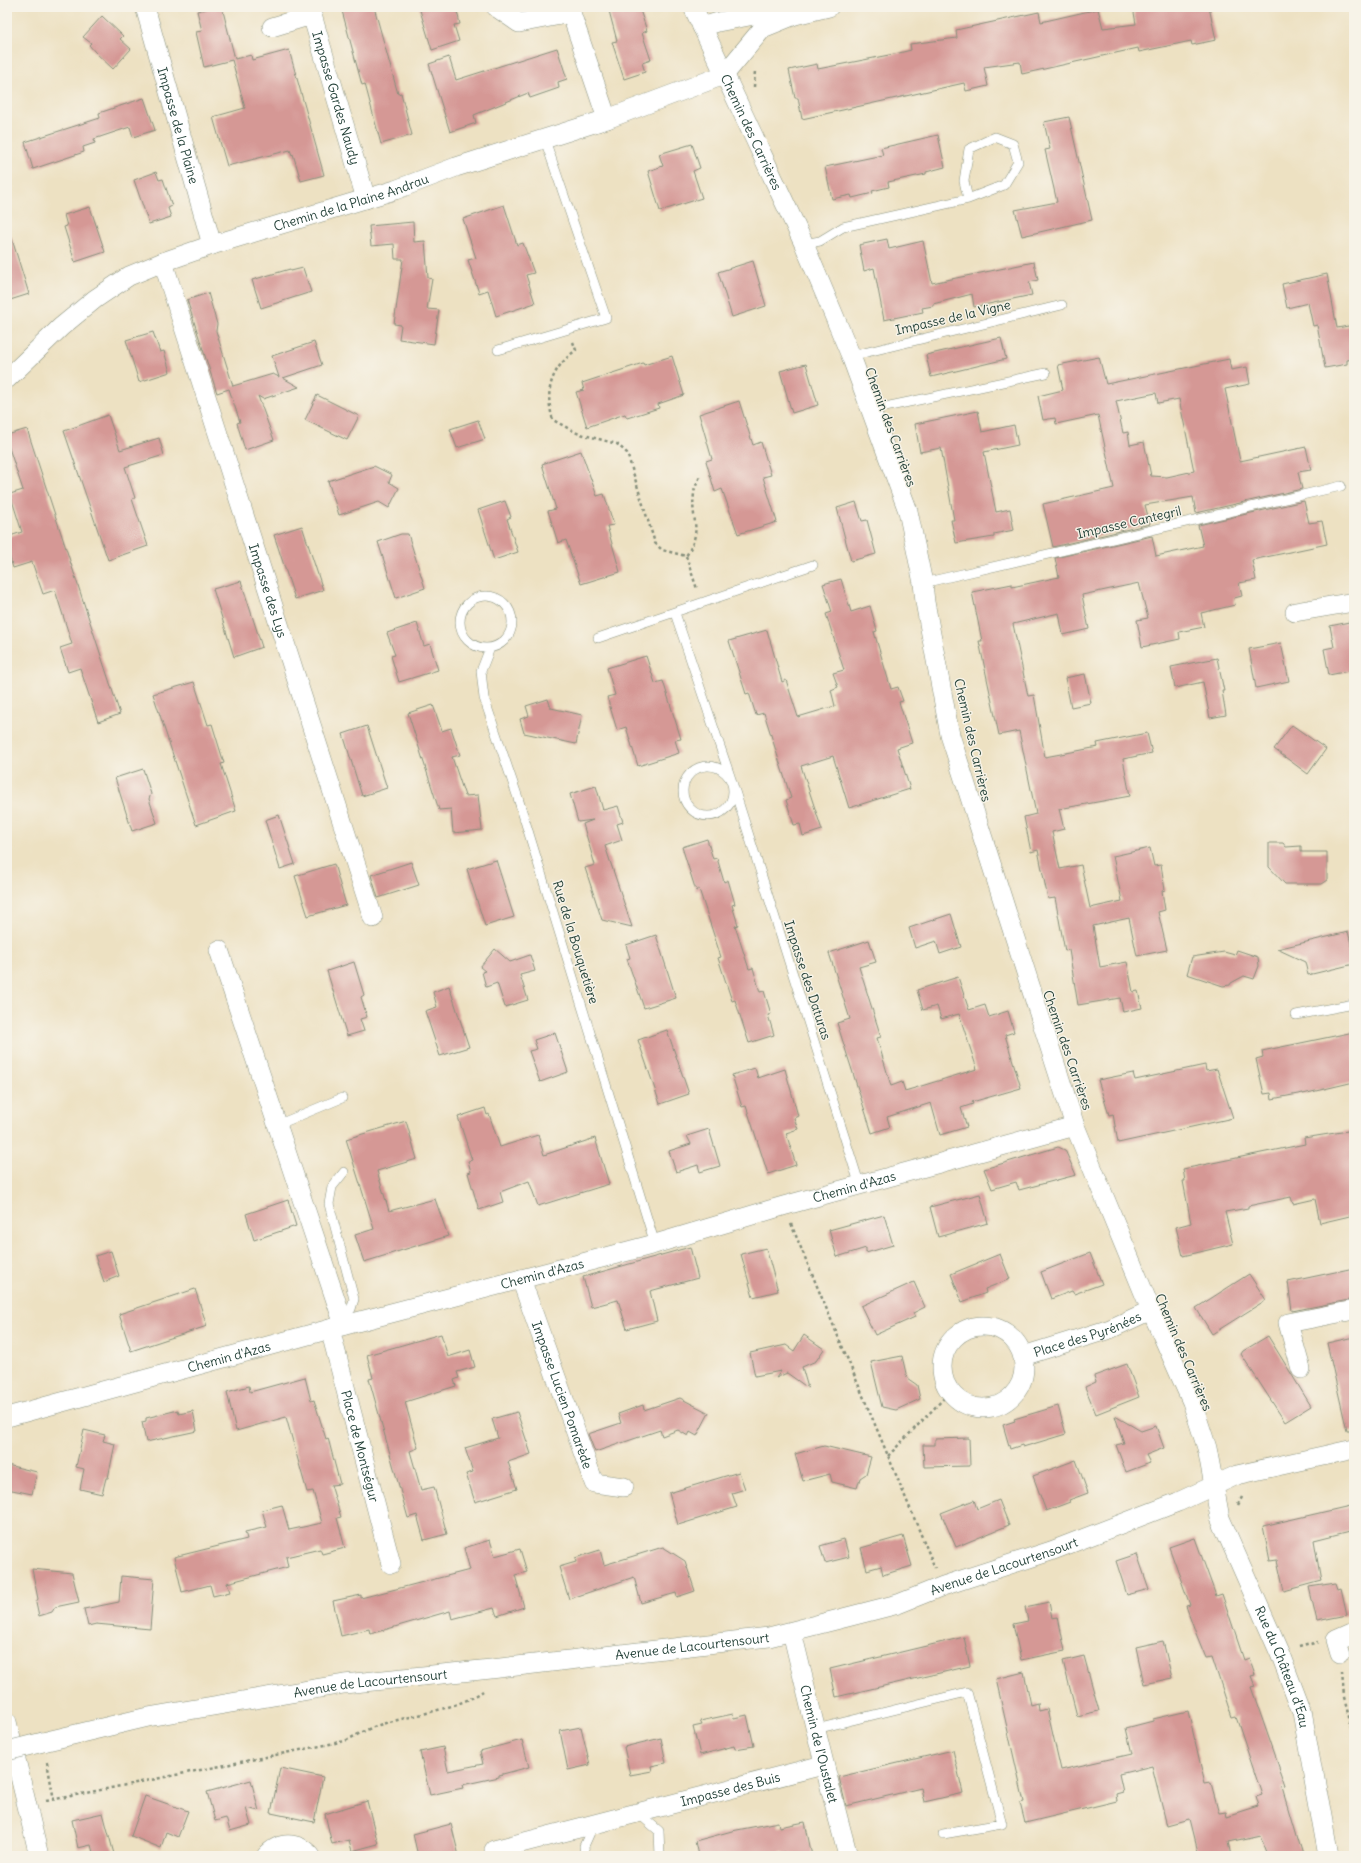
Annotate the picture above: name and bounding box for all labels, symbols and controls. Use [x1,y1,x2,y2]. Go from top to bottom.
street label: Impasse Gardes Naudy [308,29,363,167]
street label: Impasse de la Plaine [153,65,202,186]
street label: Chemin des Carrières [717,72,786,193]
street label: Chemin de la Plaine Andrau [271,170,431,235]
street label: Impasse de la Vigne [894,296,1012,339]
street label: Chemin des Carrières [861,365,920,489]
street label: Impasse Cantegril [1075,502,1183,543]
street label: Impasse des Lys [245,542,291,640]
street label: Chemin des Carrières [950,677,995,803]
street label: Rue de la Bouquetière [549,878,602,1006]
street label: Impasse des Daturas [780,918,835,1042]
street label: Chemin des Carrières [1039,988,1096,1112]
street label: Chemin d'Azas [811,1167,898,1206]
street label: Chemin d'Azas [499,1255,586,1293]
street label: Chemin des Carrières [1151,1291,1216,1414]
street label: Place des Pyrénées [1032,1308,1144,1361]
street label: Impasse Lucien Pomarède [528,1319,596,1471]
street label: Chemin d'Azas [186,1338,273,1376]
street label: Place de Montségur [337,1388,383,1505]
street label: Avenue de Lacourtensourt [928,1533,1081,1599]
street label: Rue du Château d'Eau [1251,1604,1313,1730]
street label: Avenue de Lacourtensourt [614,1629,771,1664]
street label: Avenue de Lacourtensourt [292,1665,449,1701]
street label: Chemin de l'Oustalet [796,1683,842,1805]
street label: Impasse des Buis [679,1768,782,1810]

